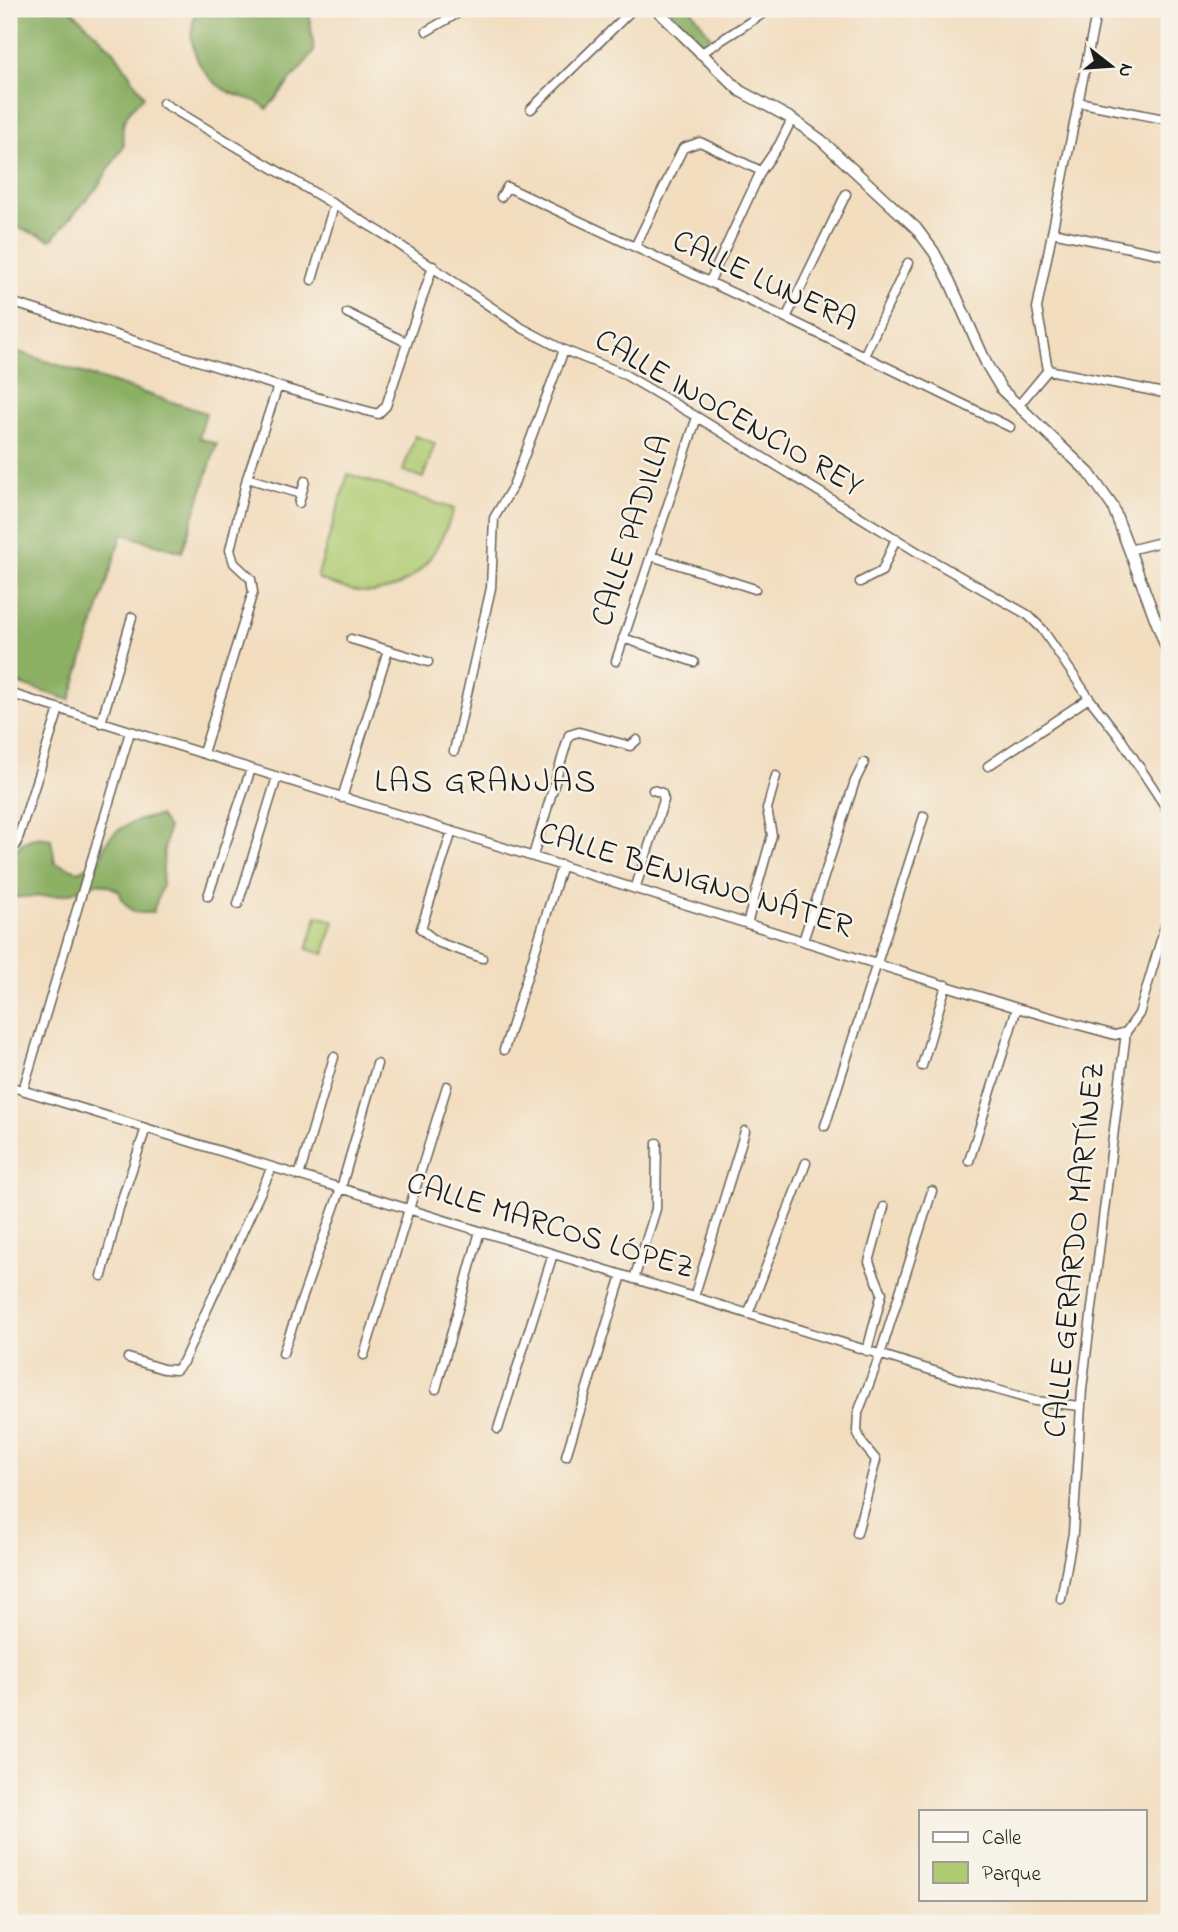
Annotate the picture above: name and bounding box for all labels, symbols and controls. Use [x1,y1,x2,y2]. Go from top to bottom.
north arrow [1076,32,1146,102]
text: N [1110,60,1140,80]
street label: CALLE LUNERA [664,219,864,345]
street label: CALLE INOCENCIO REY [585,318,871,510]
street label: CALLE PADILLA [580,429,686,633]
district label: LAS GRANJAS [374,759,598,807]
street label: CALLE BENIGNO NÁTER [532,811,858,951]
street label: CALLE GERARDO MARTÍNEZ [1033,1060,1119,1440]
street label: CALLE MARCOS LÓPEZ [400,1161,700,1293]
legend [919,1810,1146,1900]
text: Calle [982,1824,1022,1854]
text: Parque [982,1860,1041,1890]

